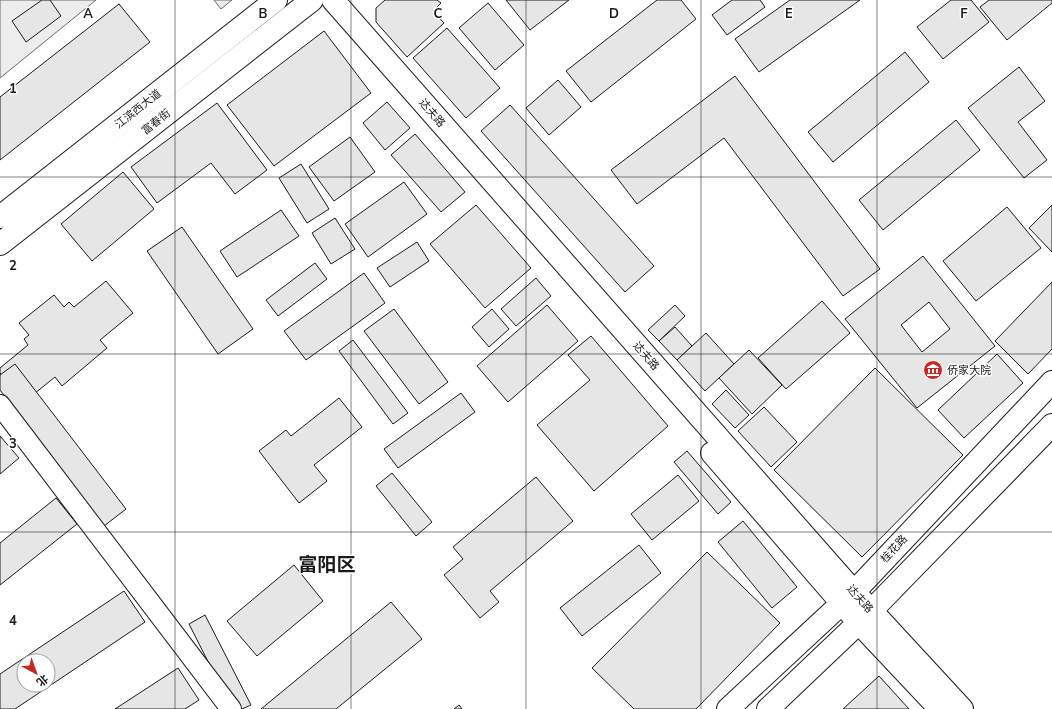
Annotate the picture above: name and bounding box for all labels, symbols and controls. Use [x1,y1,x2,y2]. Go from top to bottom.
text: A [83,5,93,23]
text: B [259,5,268,23]
text: C [434,5,443,23]
text: D [609,5,619,23]
text: E [785,5,793,23]
text: F [960,5,968,23]
text: 1 [9,80,17,98]
street label: 江滨西大道 [112,86,164,132]
street label: 达夫路 [416,96,448,130]
street label: 富春街 [138,106,174,138]
text: 2 [9,257,17,275]
street label: 达夫路 [630,339,662,373]
museum icon: 侨家大院 [922,359,944,381]
place label: 侨家大院 [947,363,991,378]
text: 3 [9,435,17,453]
street label: 桂花路 [877,532,911,566]
district label: 富阳区 [298,552,356,578]
street label: 达夫路 [843,582,877,616]
text: 4 [9,612,17,630]
north arrow [16,653,56,693]
text: 北 [33,671,51,689]

